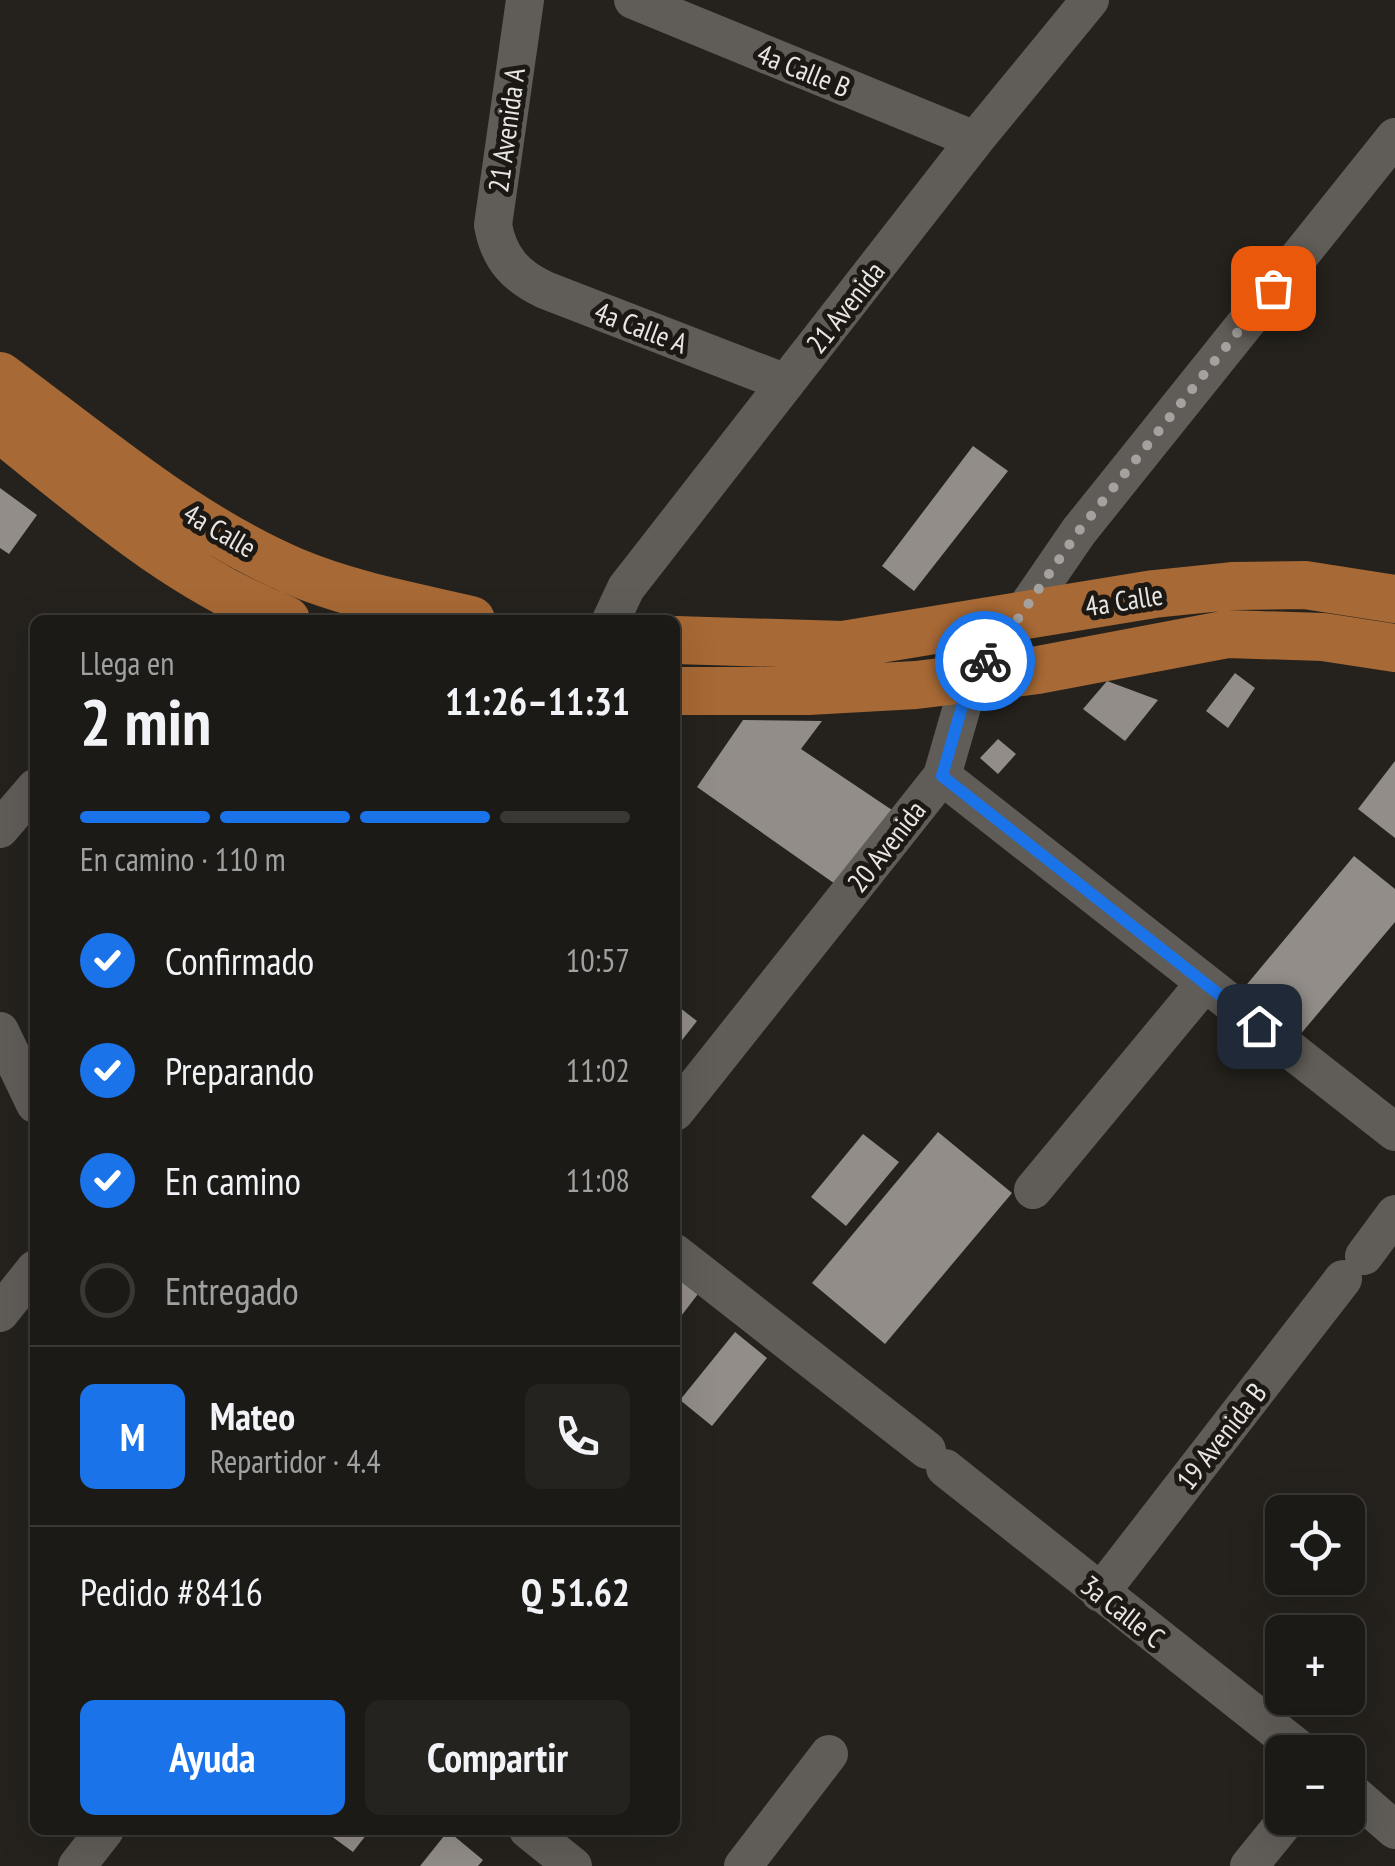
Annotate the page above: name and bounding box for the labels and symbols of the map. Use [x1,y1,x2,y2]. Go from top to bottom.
street label: 4a Calle B [752,35,856,105]
street label: 21 Avenida A [479,65,533,195]
pin [1231,246,1316,331]
street label: 21 Avenida [798,253,892,361]
street label: 4a Calle A [589,292,693,362]
street label: 4a Calle [177,494,263,566]
street label: 4a Calle [1083,576,1165,624]
courier [935,611,1035,711]
street label: 20 Avenida [839,792,933,900]
pin [1217,984,1302,1069]
street label: 19 Avenida B [1168,1375,1274,1497]
street label: 3a Calle C [1073,1567,1173,1655]

